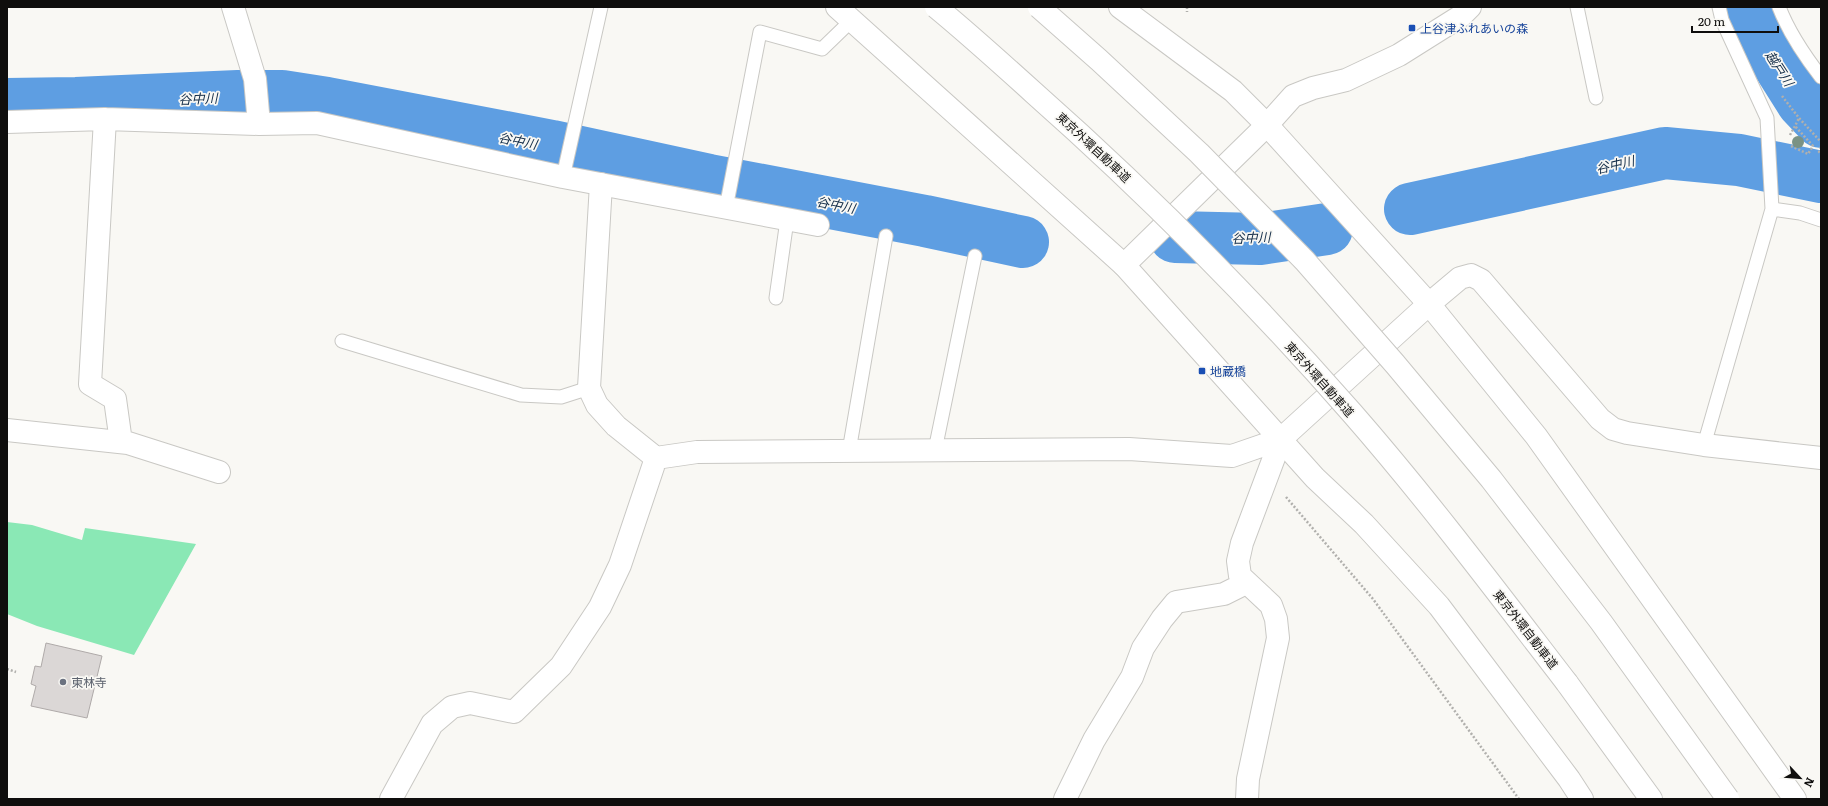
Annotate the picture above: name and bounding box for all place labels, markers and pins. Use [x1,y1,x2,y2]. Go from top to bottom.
place label: 上谷津ふれあいの森 [1420,19,1528,37]
marker: 上谷津ふれあいの森 [1407,23,1417,33]
place label: 地蔵橋 [1210,362,1246,380]
marker: 地蔵橋 [1197,366,1207,376]
place label: 東林寺 [71,673,107,691]
marker: 東林寺 [58,677,68,687]

